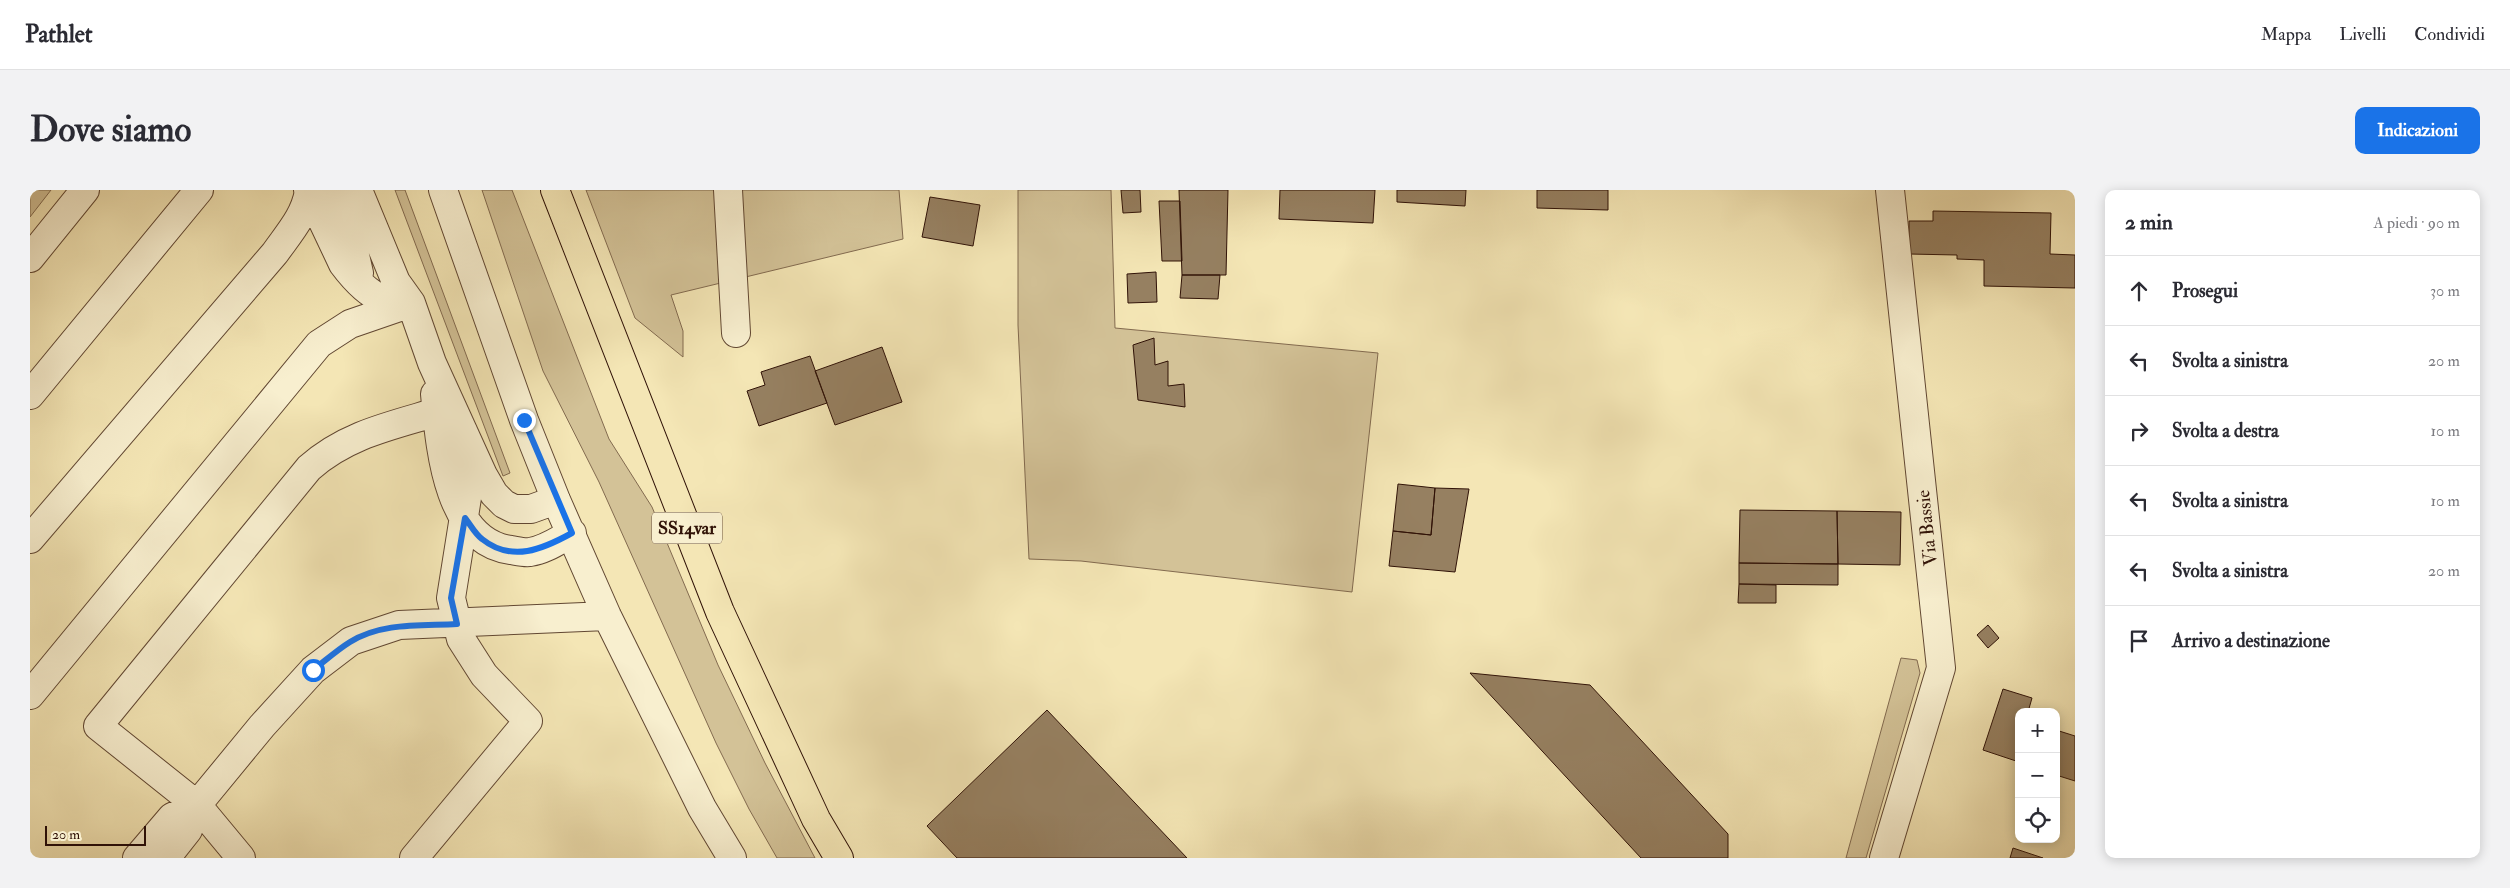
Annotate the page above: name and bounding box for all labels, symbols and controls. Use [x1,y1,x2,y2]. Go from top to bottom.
text: Pathlet [25,19,93,50]
text: Mappa [2261,23,2311,46]
text: Livelli [2339,23,2386,46]
text: Condividi [2414,23,2485,46]
button: Indicazioni [2355,107,2480,154]
text: Dove siamo [30,108,191,152]
text: 2 min [2125,209,2173,236]
text: A piedi · 90 m [2373,213,2460,233]
icon: ahead [2125,277,2153,305]
text: Prosegui [2172,279,2238,303]
text: 30 m [2430,281,2460,301]
icon: left [2125,347,2153,375]
text: Svolta a sinistra [2172,349,2288,373]
text: 20 m [2428,351,2460,371]
route end [513,409,536,432]
icon: right [2125,417,2153,445]
text: Svolta a destra [2172,419,2279,443]
text: 10 m [2430,421,2460,441]
icon: left [2125,487,2153,515]
street label: Via Bassie [1911,489,1943,567]
text: Svolta a sinistra [2172,489,2288,513]
text: 10 m [2430,491,2460,511]
road number: SS14var [652,512,722,543]
icon: left [2125,557,2153,585]
text: Svolta a sinistra [2172,559,2288,583]
text: 20 m [2428,561,2460,581]
icon: arrive [2125,627,2153,655]
text: Arrivo a destinazione [2172,629,2330,653]
route start [302,659,325,682]
map controls [2015,708,2060,843]
button: + [2015,708,2060,753]
button: − [2015,753,2060,798]
button: locate [2015,798,2060,843]
scale bar [45,823,146,846]
text: 20 m [52,826,80,843]

